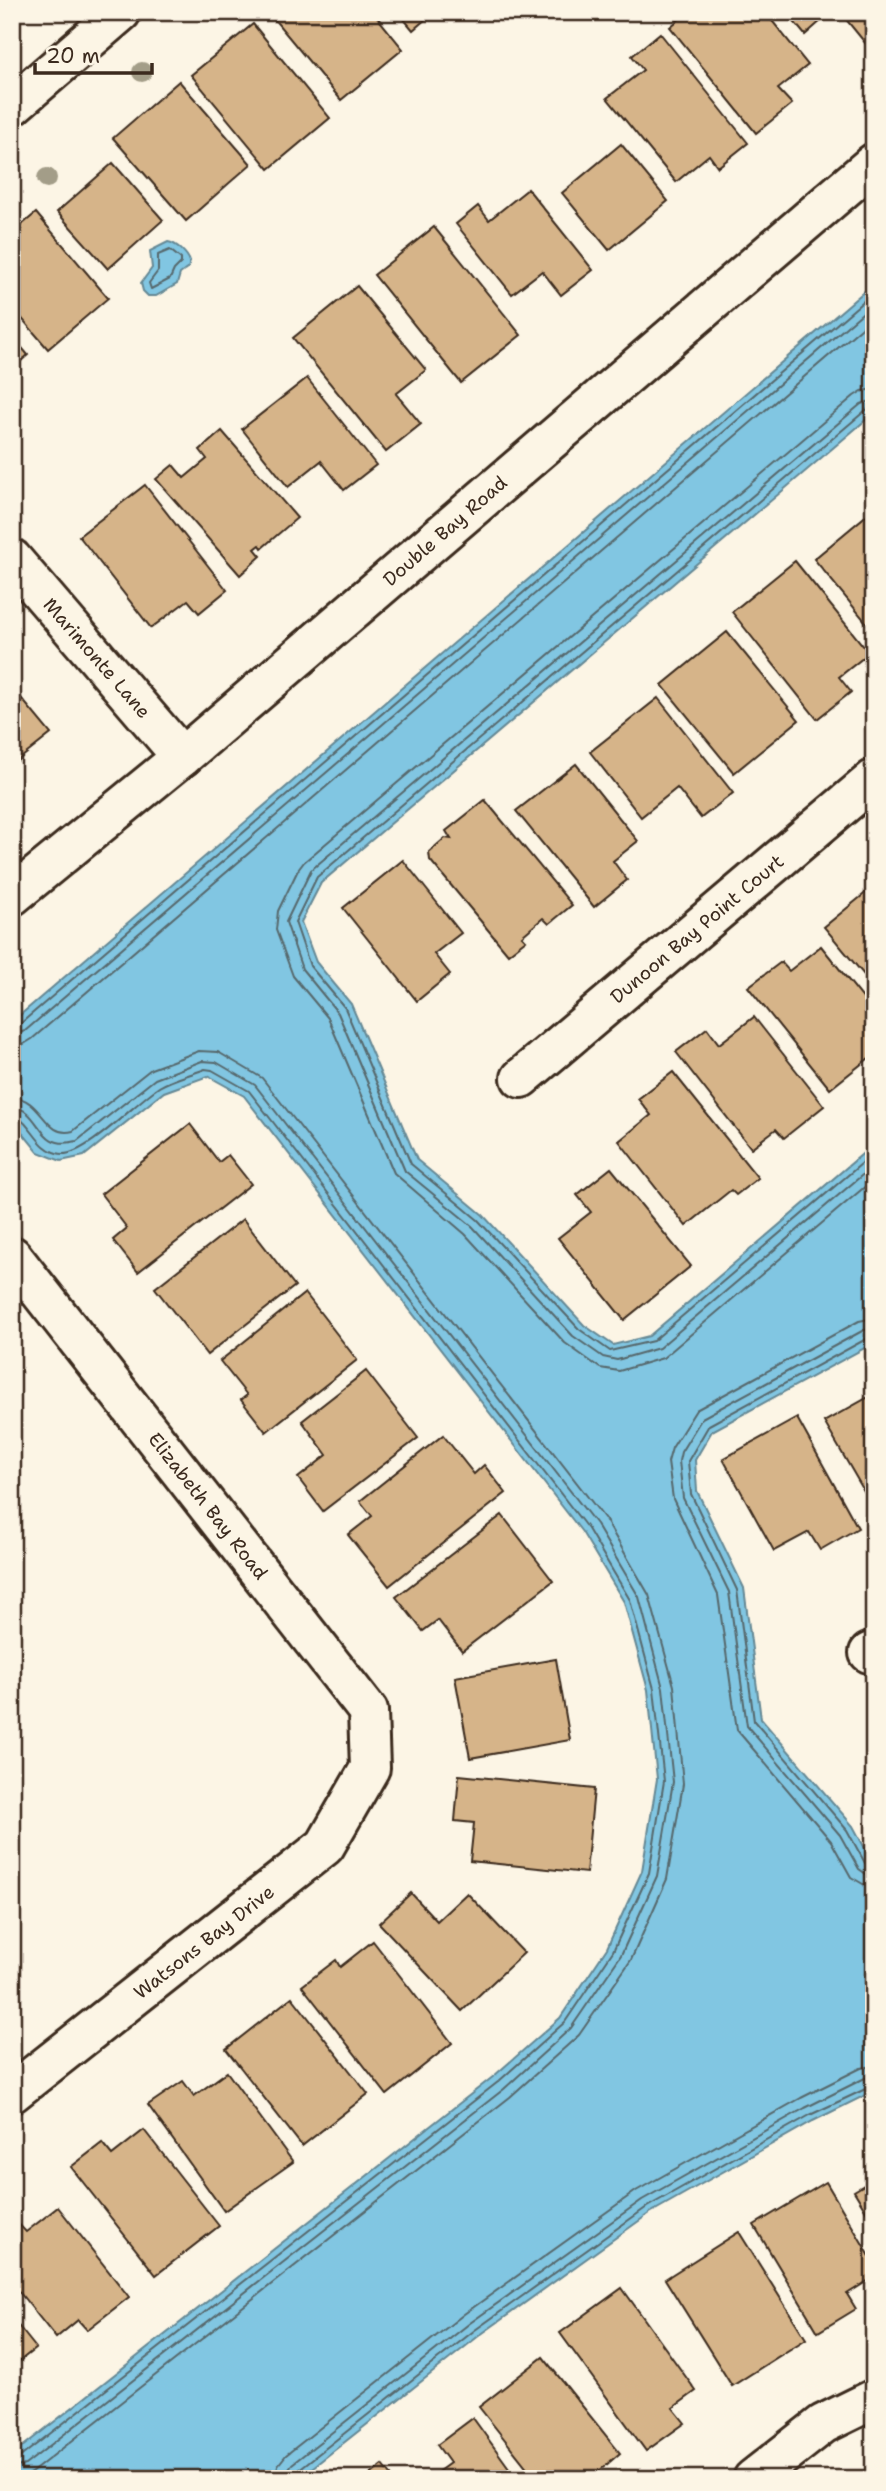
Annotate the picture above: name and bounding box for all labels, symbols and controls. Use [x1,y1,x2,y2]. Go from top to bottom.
scale bar [35,32,152,76]
text: 20 m [46,42,100,70]
street label: Double Bay Road [378,470,512,592]
street label: Marimonte Lane [38,593,156,723]
street label: Dunoon Bay Point Court [605,849,789,1009]
street label: Elizabeth Bay Road [143,1427,273,1585]
street label: Watsons Bay Drive [129,1879,279,2005]

